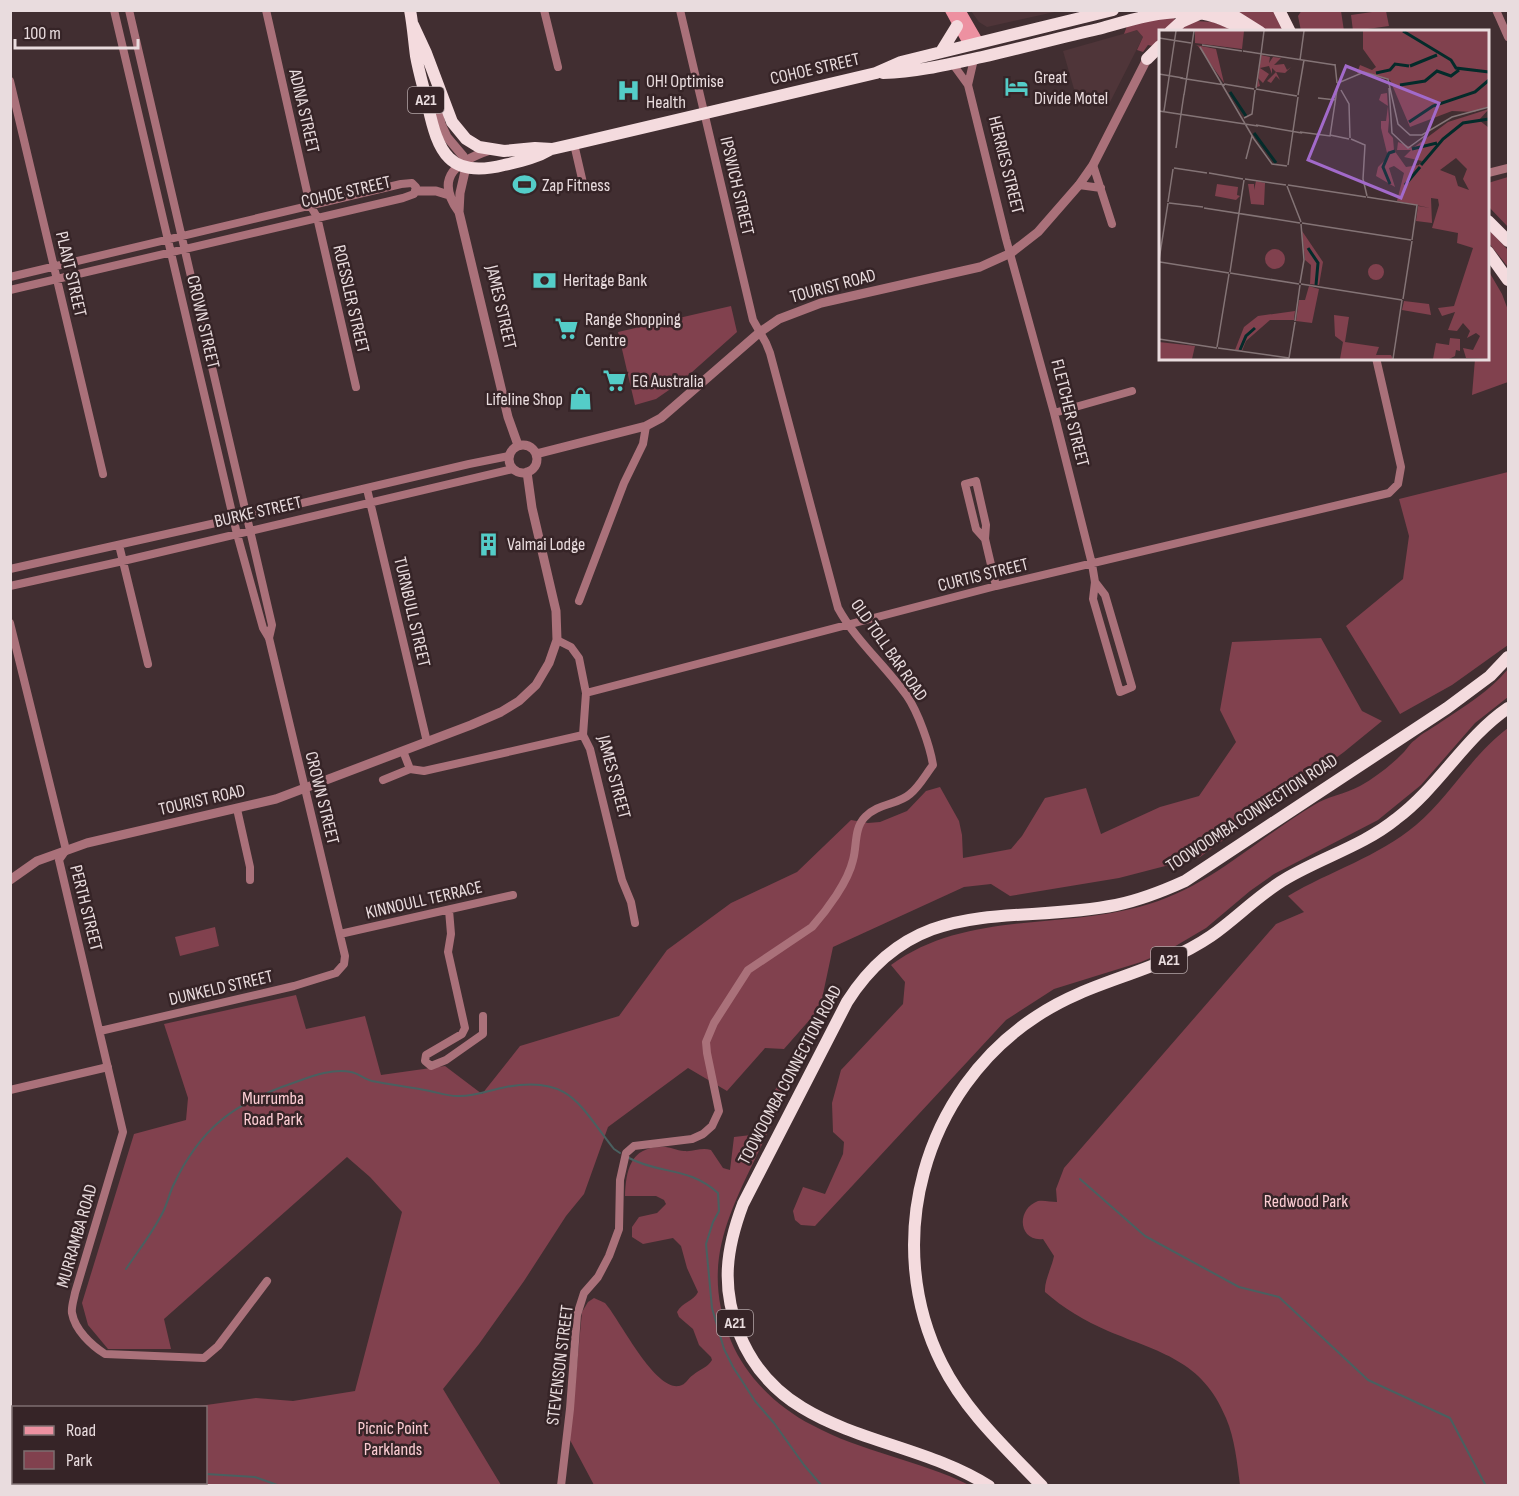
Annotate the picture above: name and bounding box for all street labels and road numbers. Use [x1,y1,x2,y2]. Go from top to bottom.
street label: COHOE STREET [768,49,862,89]
street label: ADINA STREET [284,66,324,155]
road number: A21 [408,87,444,113]
street label: HERRIES STREET [984,114,1028,216]
street label: IPSWICH STREET [715,135,759,237]
street label: COHOE STREET [299,172,393,212]
street label: PLANT STREET [51,229,91,319]
street label: ROESSLER STREET [328,243,374,355]
street label: JAMES STREET [481,262,521,351]
street label: TOURIST ROAD [788,264,878,308]
street label: CROWN STREET [182,273,224,371]
street label: FLETCHER STREET [1047,357,1093,469]
street label: BURKE STREET [212,492,304,532]
street label: CURTIS STREET [936,554,1030,596]
street label: TURNBULL STREET [389,555,435,669]
street label: OLD TOLL BAR ROAD [846,595,932,705]
street label: JAMES STREET [593,732,635,821]
street label: CROWN STREET [300,749,344,847]
street label: TOOWOOMBA CONNECTION ROAD [1162,750,1342,876]
street label: TOURIST ROAD [157,780,247,820]
street label: PERTH STREET [65,863,107,953]
street label: KINNOULL TERRACE [364,876,484,924]
road number: A21 [1151,947,1187,973]
street label: DUNKELD STREET [167,966,275,1010]
street label: TOOWOOMBA CONNECTION ROAD [734,982,846,1168]
street label: MURRAMBA ROAD [52,1182,102,1290]
street label: STEVENSON STREET [542,1304,578,1426]
road number: A21 [717,1310,753,1336]

